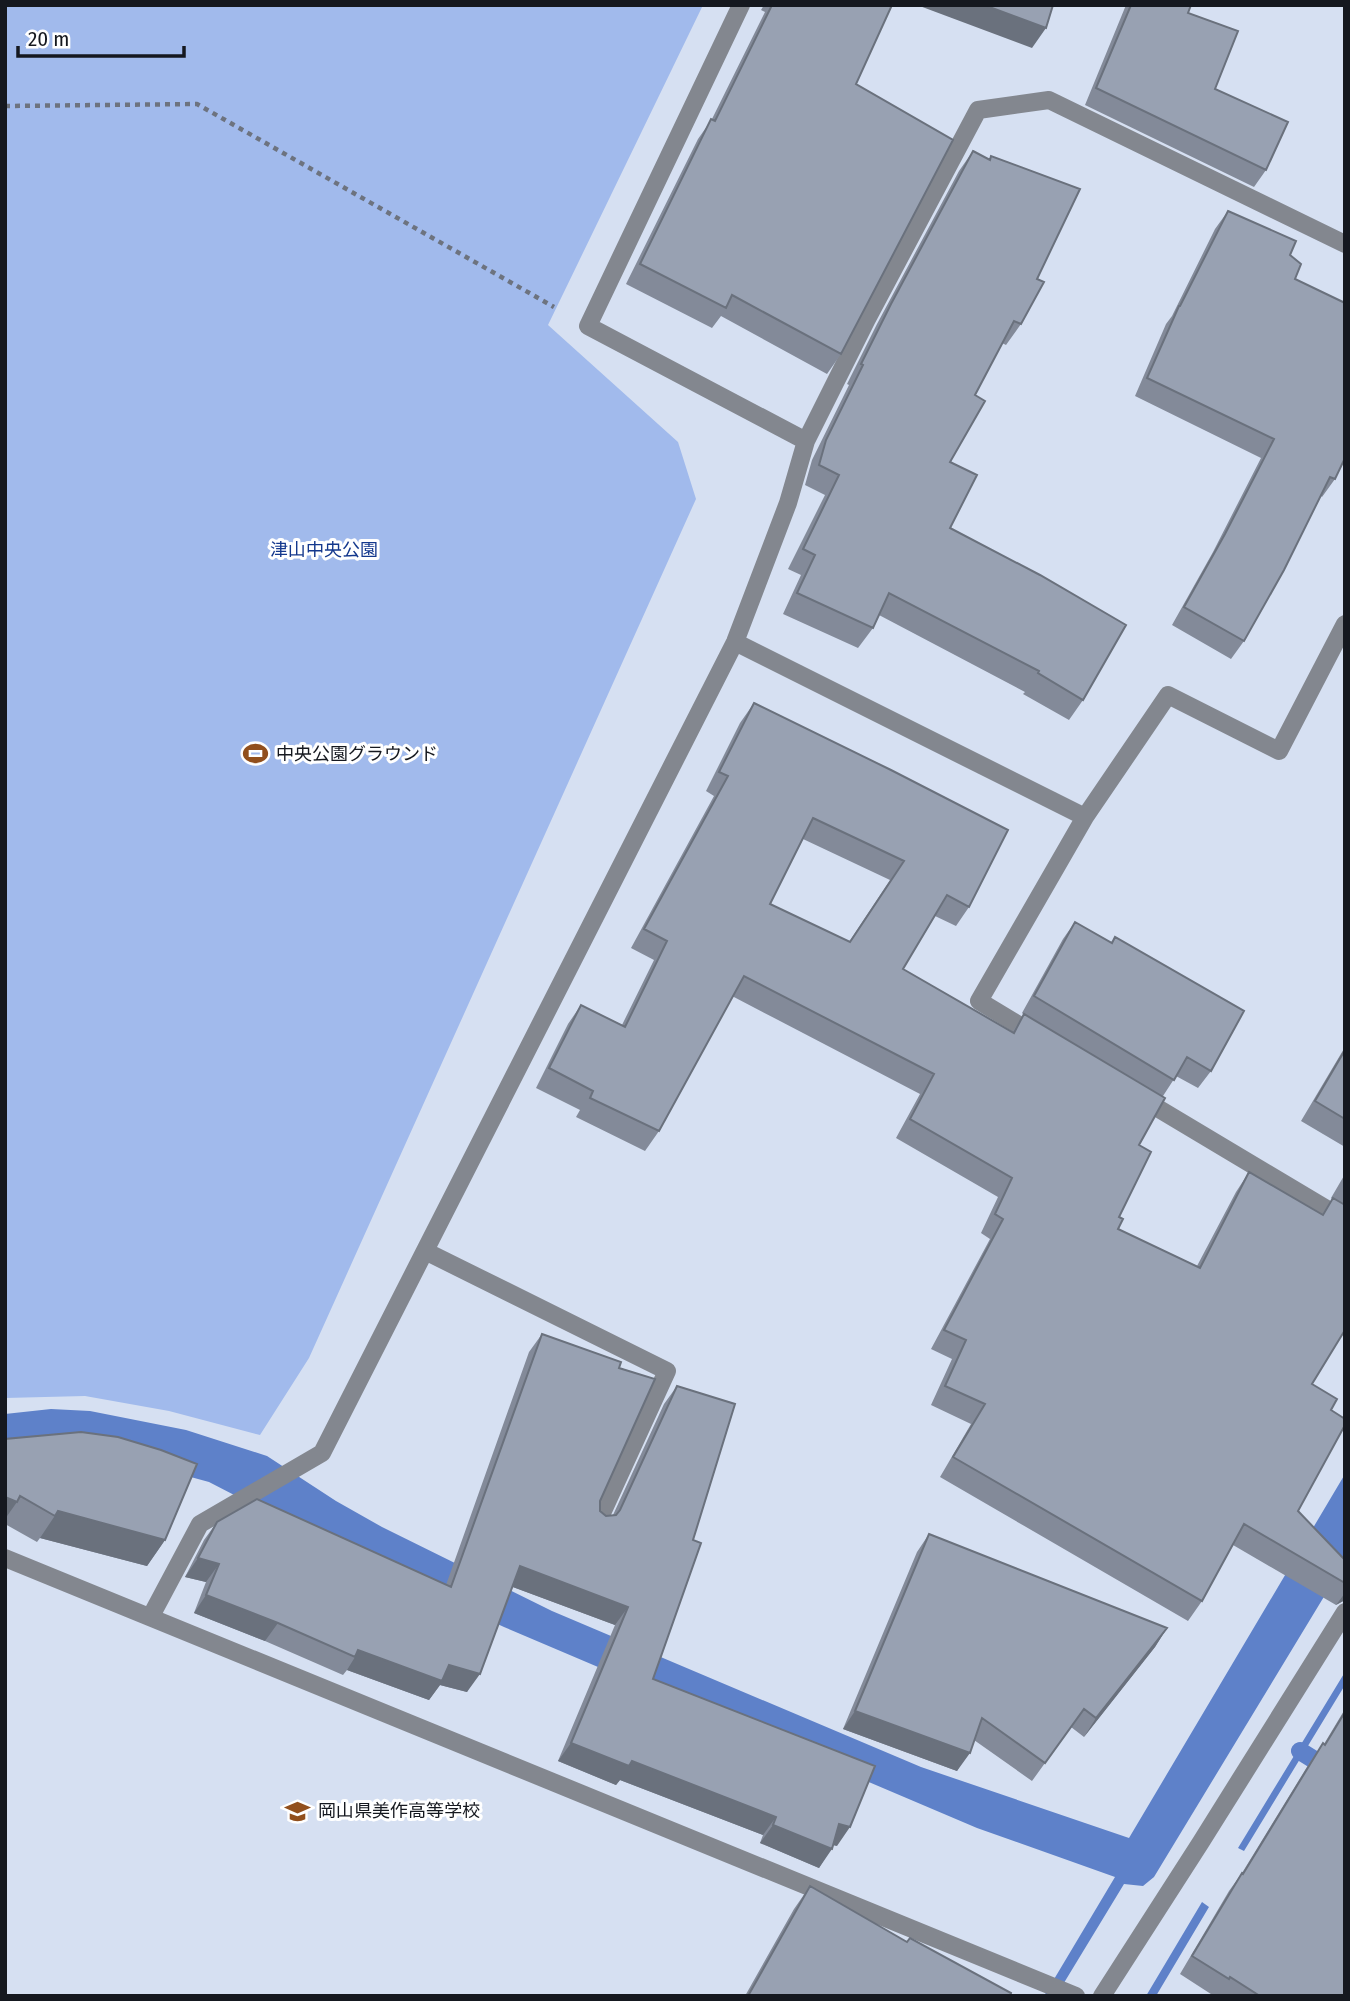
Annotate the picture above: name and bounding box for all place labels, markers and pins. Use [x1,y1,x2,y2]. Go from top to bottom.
sports icon: 中央公園グラウンド [242,740,270,768]
place label: 中央公園グラウンド [276,743,438,765]
school or university icon: 岡山県美作高等学校 [284,1797,312,1825]
place label: 岡山県美作高等学校 [318,1800,480,1822]

